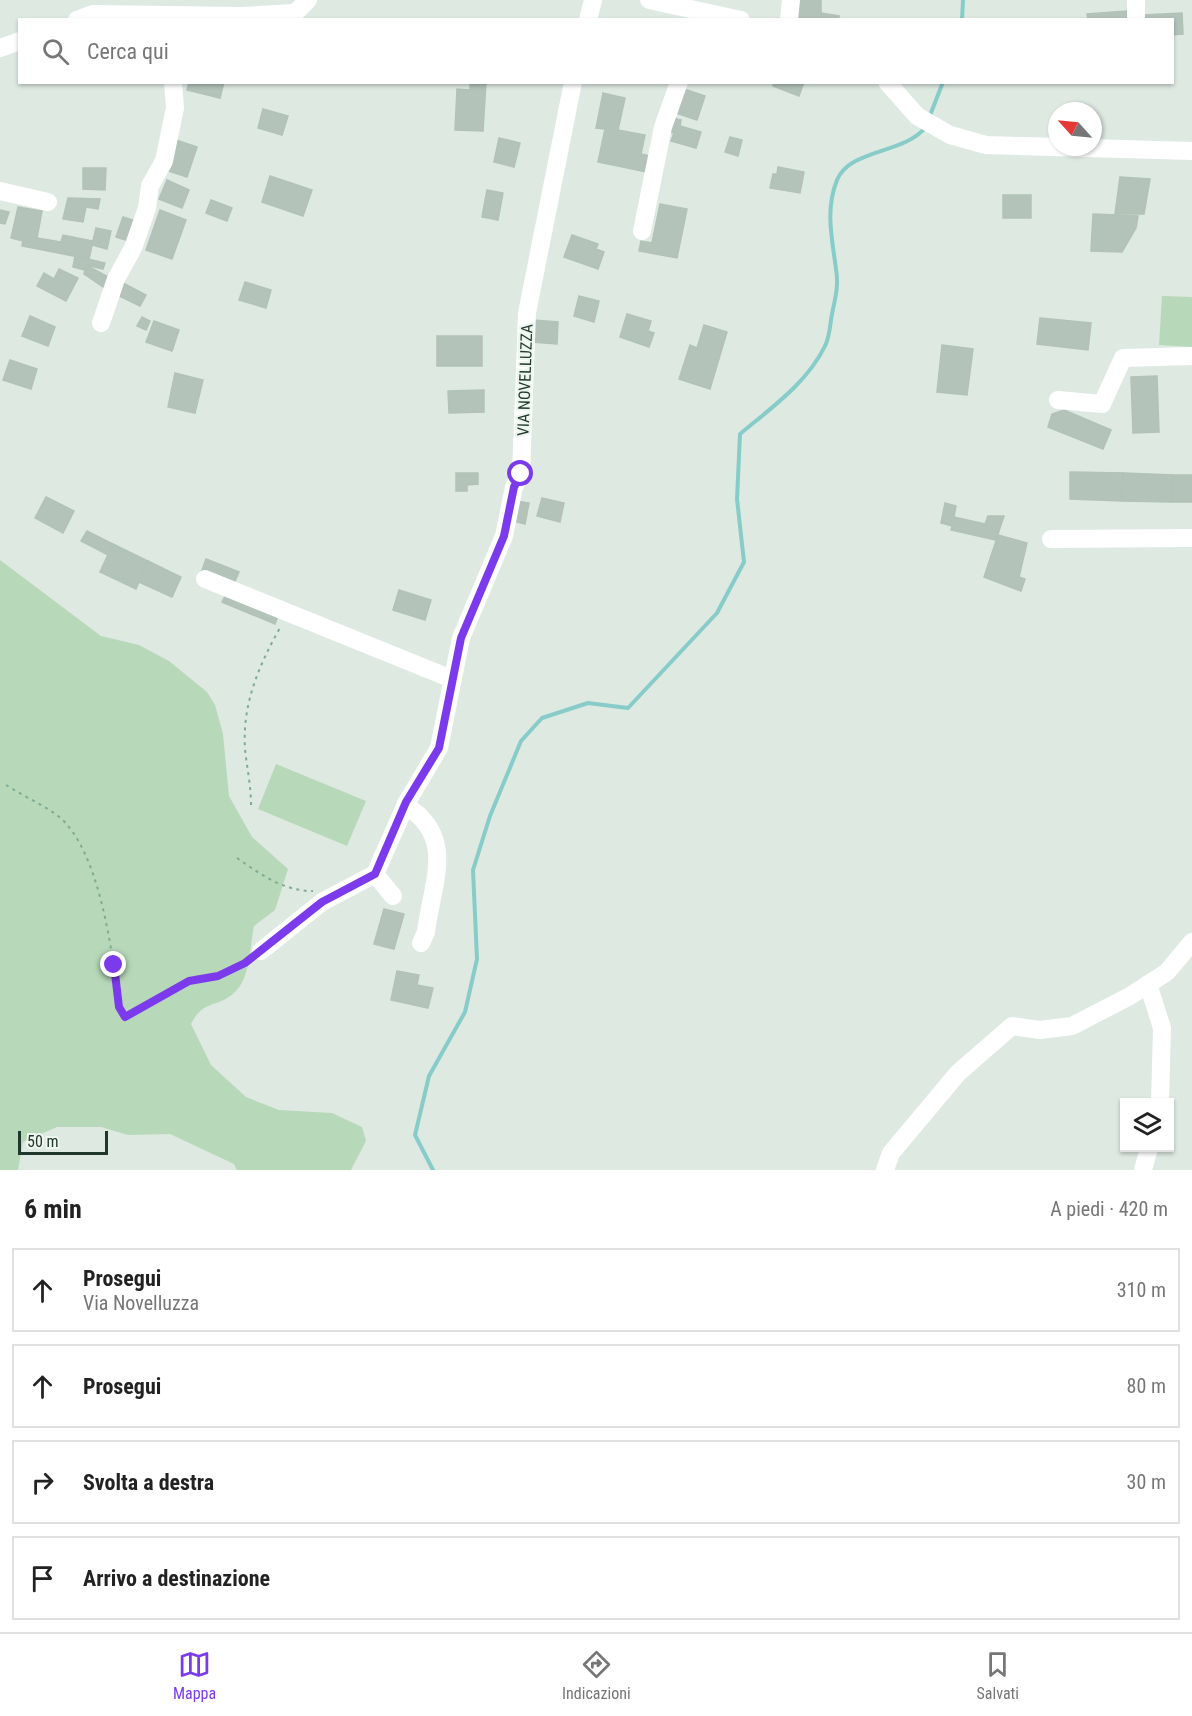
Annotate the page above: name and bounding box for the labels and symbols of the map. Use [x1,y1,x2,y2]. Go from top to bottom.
north arrow [1048,102,1102,156]
street label: VIA NOVELLUZZA [514,324,536,436]
route start [507,460,533,486]
route end [100,951,126,977]
scale bar [18,1128,108,1156]

